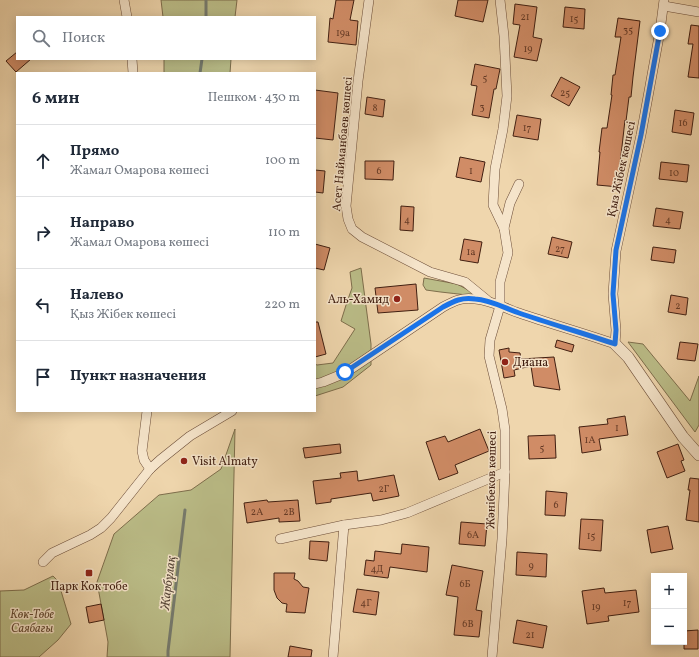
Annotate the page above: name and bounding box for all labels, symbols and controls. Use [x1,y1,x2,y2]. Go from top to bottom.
house number: 21 [520,10,530,24]
house number: 15 [570,12,579,26]
search box [16,16,316,60]
route end [651,22,669,40]
house number: 35 [623,23,633,37]
house number: 19а [336,26,350,40]
icon: search [30,27,52,49]
text: Поиск [62,28,105,49]
house number: 19 [523,42,533,56]
house number: 5 [483,71,488,85]
street label: Асет Найманбаев көшесі [329,76,357,212]
house number: 25 [560,86,570,100]
text: 6 мин [32,87,79,110]
text: Пешком · 430 m [208,89,300,107]
house number: 3 [479,100,485,114]
house number: 8 [372,101,378,115]
house number: 16 [679,116,687,130]
street label: Қыз Жібек көшесі [604,119,640,219]
house number: 17 [523,121,532,135]
text: Прямо [70,141,119,162]
icon: ahead [32,150,54,172]
text: 100 m [265,152,300,170]
text: Жамал Омарова көшесі [70,162,209,180]
house number: 6 [376,164,382,178]
house number: 1 [469,164,473,178]
house number: 10 [669,166,679,180]
text: Направо [70,213,134,234]
house number: 4 [404,213,410,227]
house number: 4 [665,213,671,227]
icon: right [32,222,54,244]
text: 110 m [268,224,300,242]
text: Жамал Омарова көшесі [70,234,209,252]
house number: 27 [555,242,565,256]
house number: 1а [467,245,475,259]
text: Налево [70,285,124,306]
place label: Аль-Хамид [328,292,389,308]
icon: left [32,294,54,316]
marker: Аль-Хамид [392,294,402,304]
text: 220 m [264,296,300,314]
house number: 2 [675,299,681,313]
text: Қыз Жібек көшесі [70,306,176,324]
place label: Диана [513,355,548,371]
marker: Диана [500,357,510,367]
route start [336,363,354,381]
icon: arrive [32,366,54,388]
text: Пункт назначения [70,366,206,387]
house number: 1 [615,421,619,435]
street label: Жәнібеков көшесі [483,430,501,529]
house number: 1А [585,433,595,447]
house number: 5 [540,441,545,455]
place label: Visit Almaty [192,454,258,470]
marker: Visit Almaty [179,456,189,466]
house number: 2Г [379,482,390,496]
house number: 6 [553,498,559,512]
house number: 2А [251,505,263,519]
house number: 2В [283,505,295,519]
house number: 6А [467,528,479,542]
house number: 15 [587,529,596,543]
water label: Жарбұлақ [157,554,181,612]
house number: 9 [528,559,534,573]
house number: 4Д [370,562,384,576]
marker: Парк Кок тобе [84,568,94,578]
map controls [651,573,687,645]
button: + [651,573,687,609]
house number: 6Б [459,577,471,591]
place label: Парк Кок тобе [50,579,128,595]
house number: 4Г [360,596,372,610]
house number: 17 [623,596,632,610]
house number: 19 [591,600,601,614]
park label: Көк-Төбе Саябағы [10,607,55,637]
button: − [651,609,687,645]
house number: 6В [462,617,474,631]
house number: 21 [525,628,535,642]

